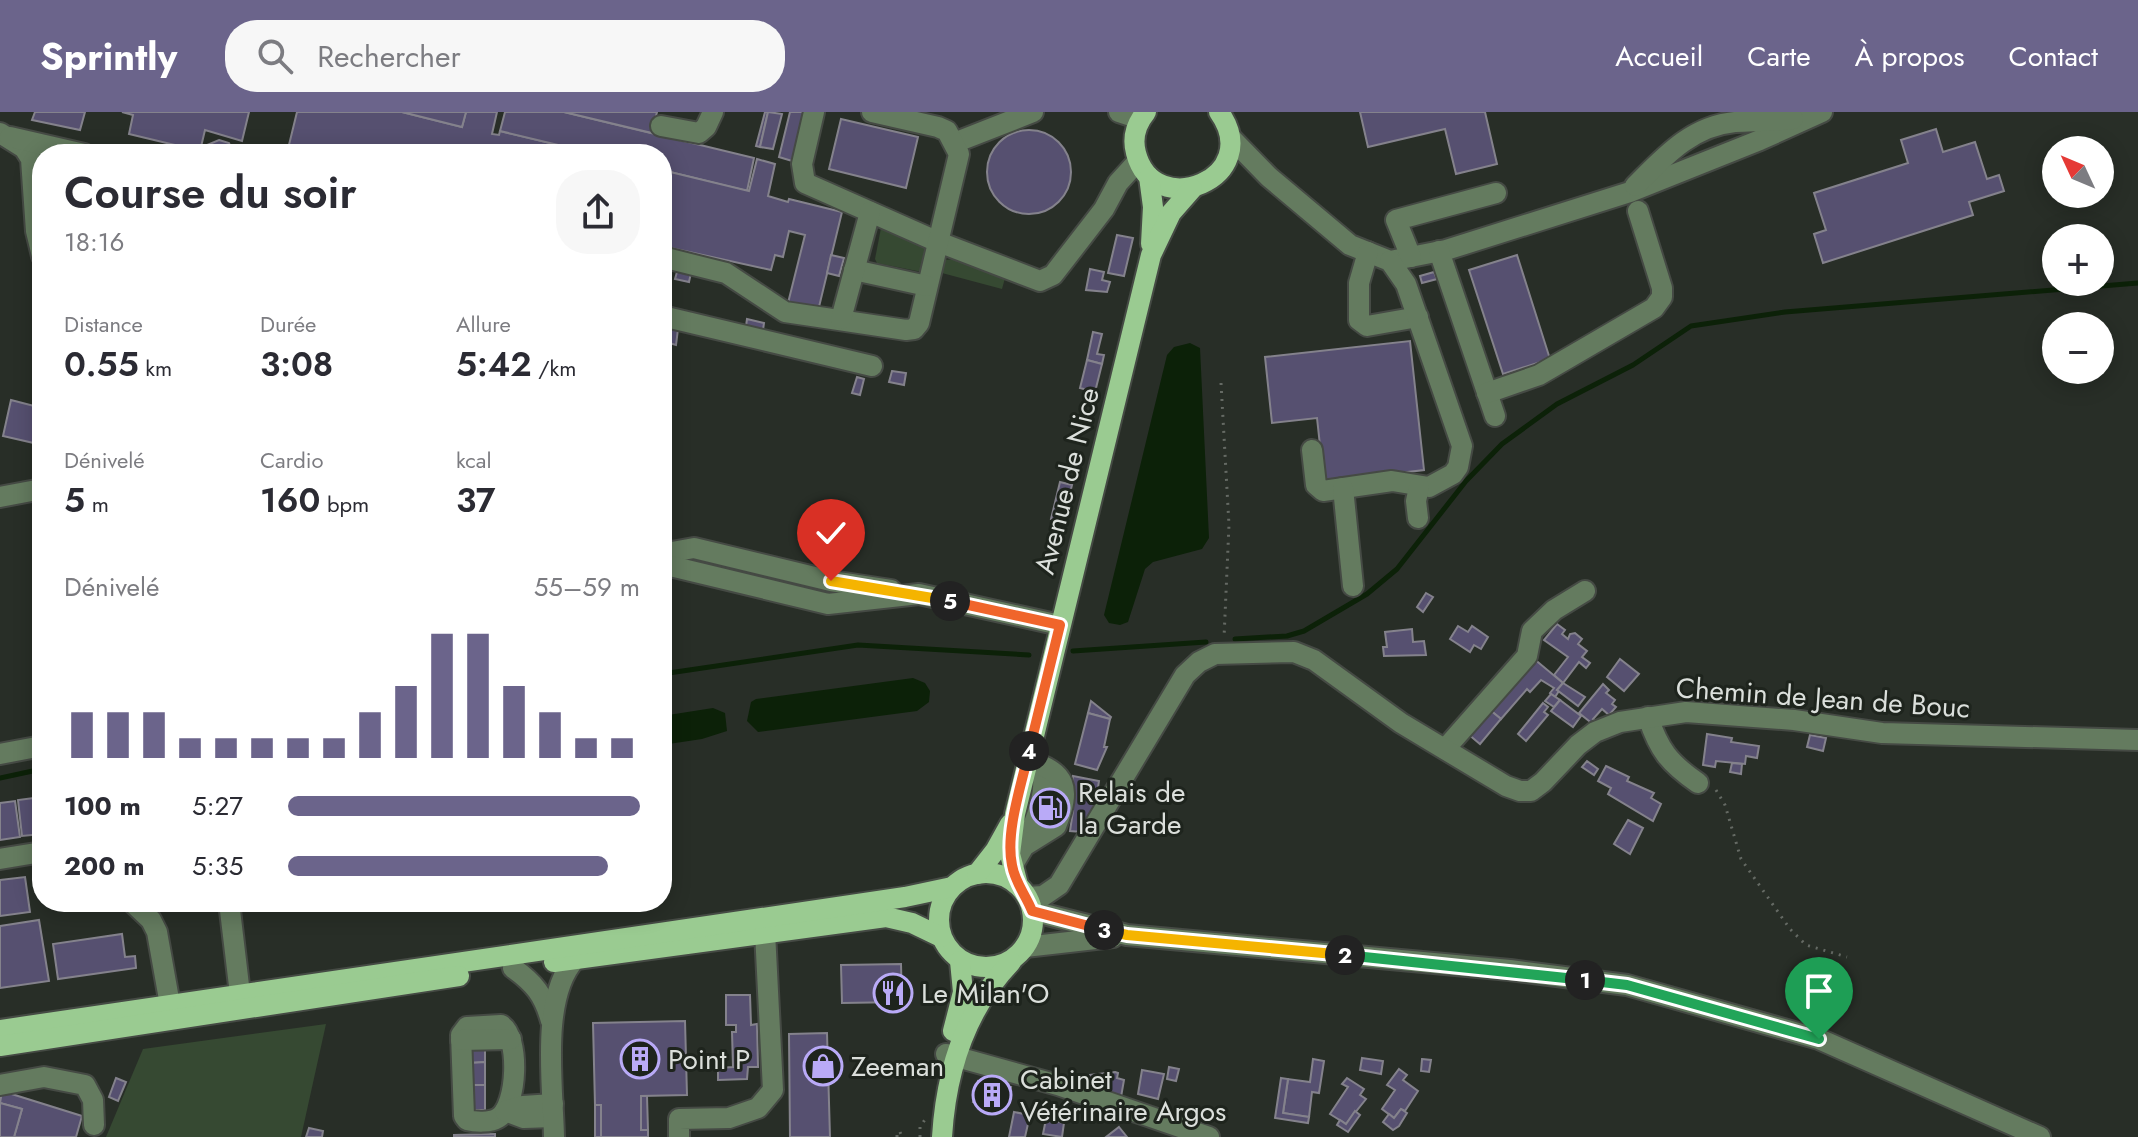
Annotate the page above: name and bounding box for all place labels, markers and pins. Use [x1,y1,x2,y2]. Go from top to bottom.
pin [797,499,865,581]
pin: 5 [930,581,970,621]
pin: 4 [1009,731,1049,771]
place label: Relais de la Garde [1078,772,1185,845]
fuel station icon: Relais de la Garde [1029,787,1071,829]
pin: 3 [1084,910,1124,950]
pin: 2 [1325,935,1365,975]
pin [1785,957,1853,1039]
pin: 1 [1565,960,1605,1000]
restaurant icon: Le Milan'O [872,972,914,1014]
place label: Le Milan'O [921,973,1049,1014]
building icon: Point P [619,1038,661,1080]
place label: Point P [668,1039,750,1080]
shop icon: Zeeman [802,1045,844,1087]
place label: Zeeman [851,1046,944,1087]
place label: Cabinet Vétérinaire Argos [1020,1059,1226,1132]
building icon: Cabinet Vétérinaire Argos [971,1074,1013,1116]

